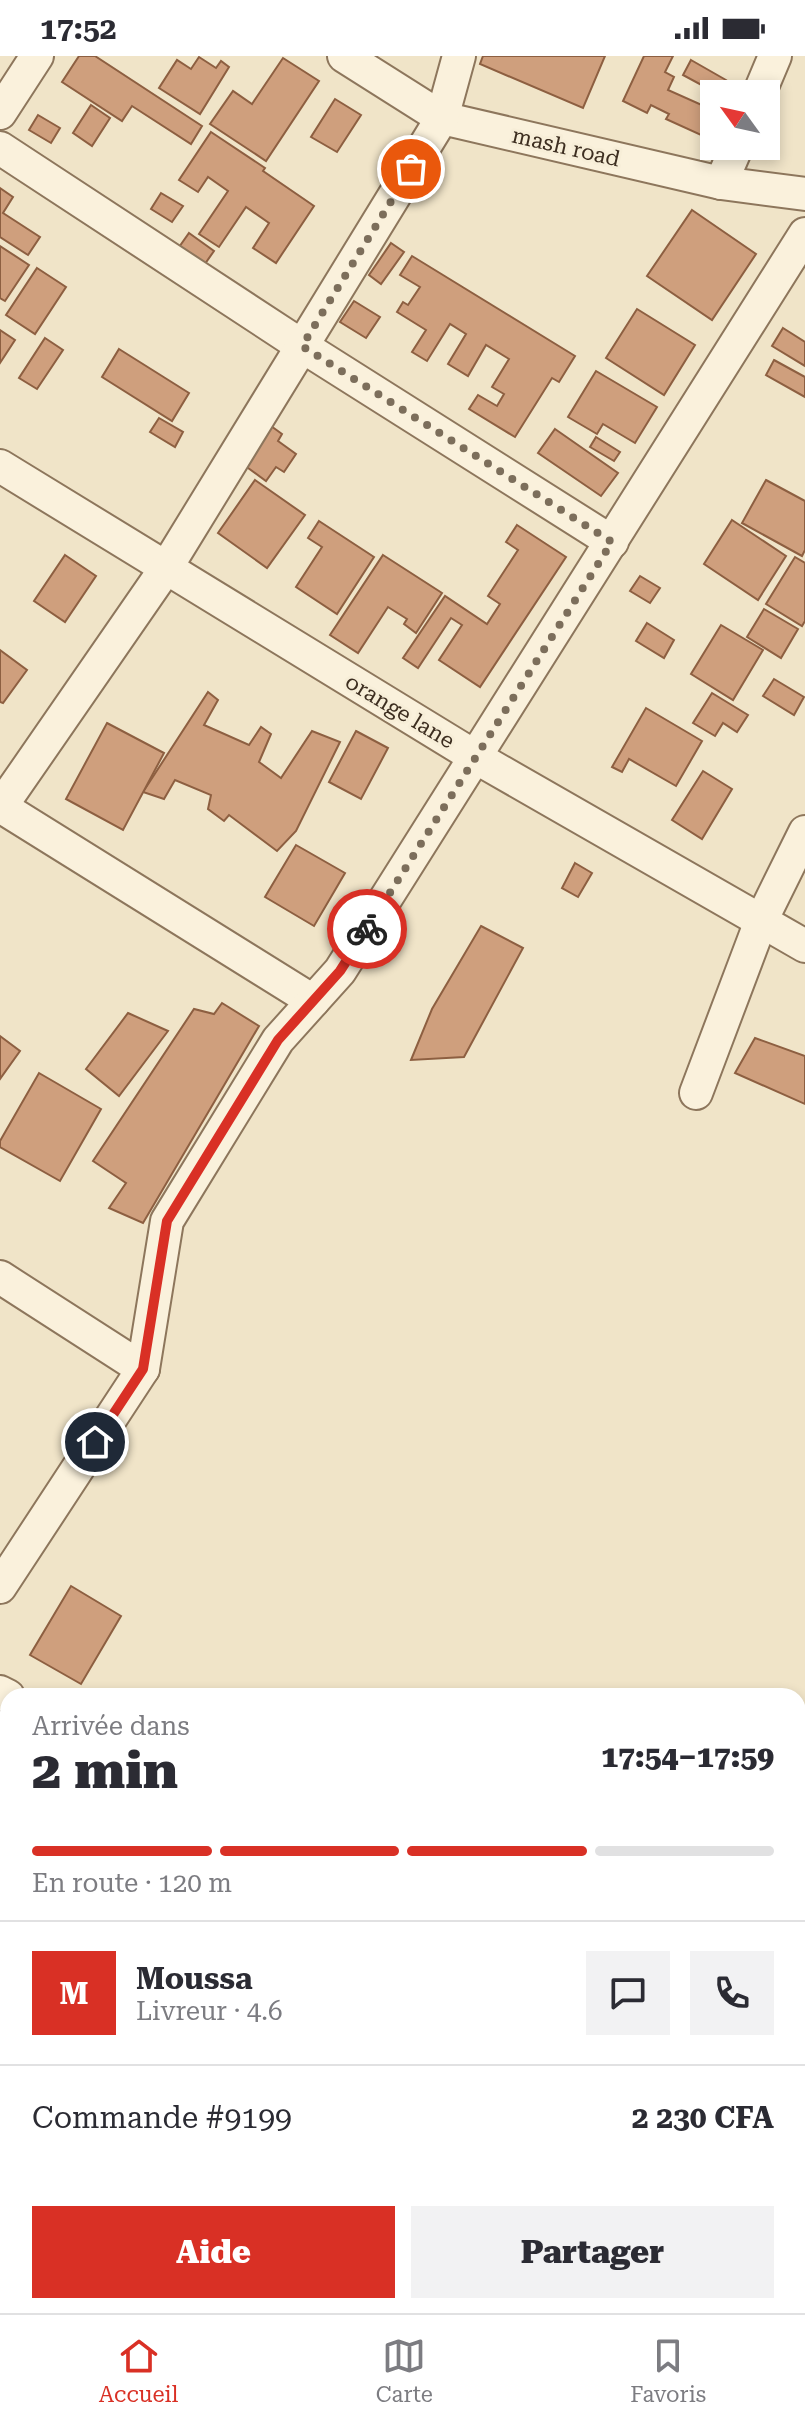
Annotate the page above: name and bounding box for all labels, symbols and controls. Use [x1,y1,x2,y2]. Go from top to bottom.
text: 17:52 [40,11,117,46]
north arrow [700,80,780,160]
map controls [700,80,780,160]
street label: mash road [510,122,622,172]
pin [377,135,445,203]
icon: bag [389,147,433,191]
street label: orange lane [341,669,459,753]
courier [327,889,407,969]
icon: bike [345,907,389,951]
pin [61,1408,129,1476]
icon: home [73,1420,117,1464]
text: Arrivée dans [32,1711,190,1741]
text: 17:54–17:59 [601,1739,774,1774]
text: 2 min [32,1740,178,1801]
text: En route · 120 m [32,1868,232,1898]
button: chat [586,1951,670,2035]
button: phone [690,1951,774,2035]
text: Moussa [136,1961,253,1996]
text: M [60,1976,88,2011]
text: Livreur · 4.6 [136,1996,283,2026]
text: Commande #9199 [32,2100,292,2135]
text: 2 230 CFA [632,2100,774,2135]
button: Aide [32,2206,395,2298]
button: Partager [411,2206,774,2298]
tab: Accueil [99,2334,178,2407]
tab: Carte [376,2334,433,2407]
tab: Favoris [630,2334,706,2407]

